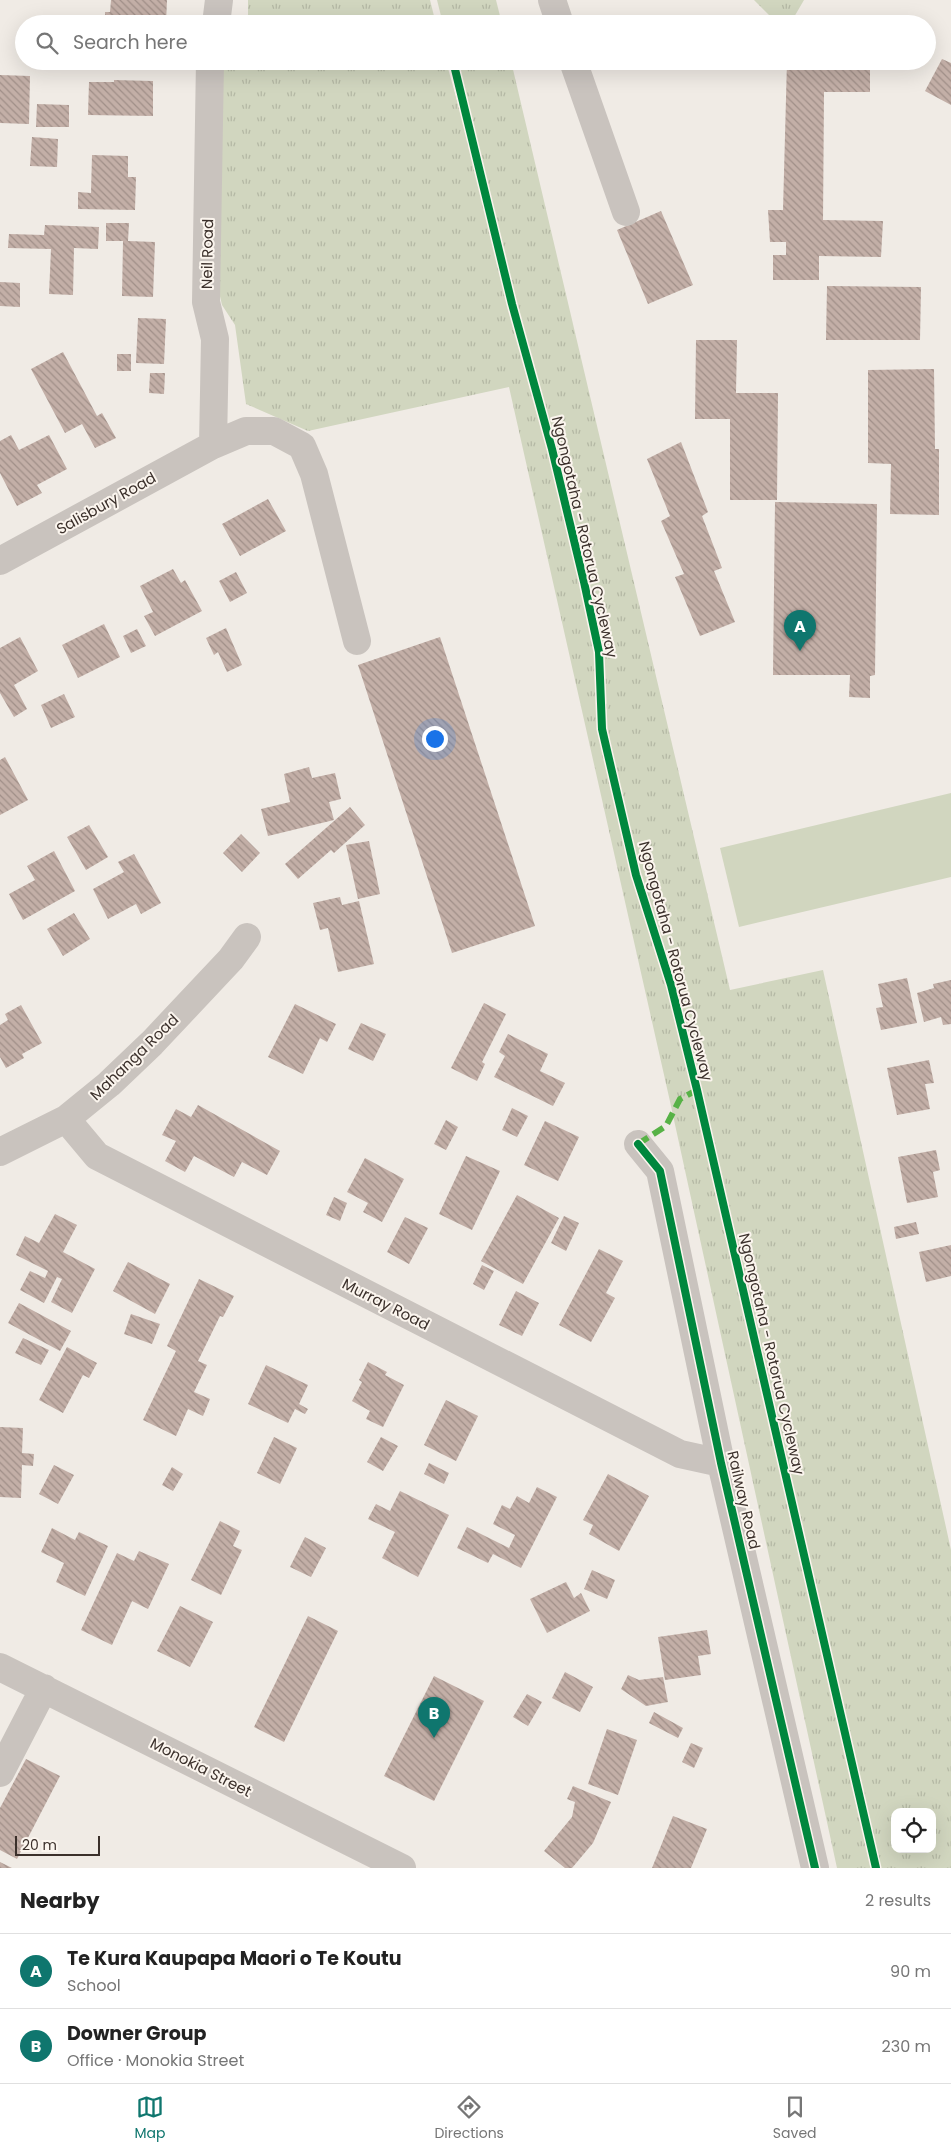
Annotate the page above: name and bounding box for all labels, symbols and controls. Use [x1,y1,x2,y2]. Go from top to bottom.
search box [15,15,936,70]
icon: search [33,29,61,57]
text: Search here [73,29,187,56]
street label: Neil Road [196,219,218,289]
street label: Ngongotaha - Rotorua Cycleway [547,414,623,660]
street label: Salisbury Road [52,467,160,539]
pin: A [784,610,816,651]
your location [422,726,448,752]
street label: Ngongotaha - Rotorua Cycleway [634,839,718,1084]
street label: Mahanga Road [85,1009,183,1105]
street label: Ngongotaha - Rotorua Cycleway [734,1231,810,1477]
street label: Murray Road [339,1273,433,1335]
street label: Railway Road [722,1449,766,1551]
pin: B [418,1697,450,1738]
street label: Monokia Street [147,1732,255,1802]
map controls [891,1808,936,1853]
button: locate [891,1808,936,1853]
scale bar [15,1833,100,1856]
text: 20 m [22,1835,57,1855]
text: Nearby [20,1886,100,1915]
text: 2 results [865,1889,931,1912]
text: Te Kura Kaupapa Maori o Te Koutu [67,1945,402,1972]
text: A [30,1960,42,1983]
text: 90 m [890,1960,931,1983]
text: School [67,1974,121,1997]
text: Downer Group [67,2020,206,2047]
text: B [31,2035,41,2058]
text: 230 m [882,2035,931,2058]
text: Office · Monokia Street [67,2049,244,2072]
tab: Map [134,2093,165,2144]
tab: Directions [434,2093,504,2144]
tab: Saved [773,2093,817,2144]

